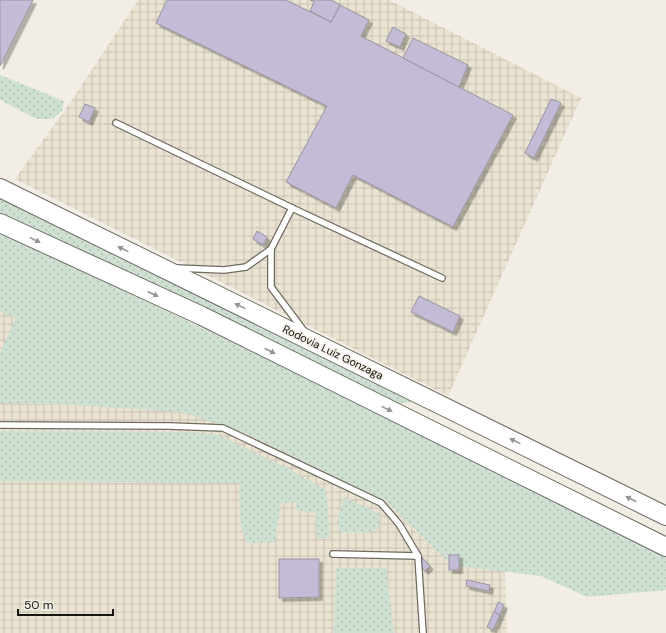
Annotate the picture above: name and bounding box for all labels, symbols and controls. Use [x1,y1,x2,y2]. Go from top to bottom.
one-way arrow [29,237,41,243]
one-way arrow [118,245,129,252]
one-way arrow [148,291,159,297]
one-way arrow [234,303,246,309]
street label: Rodovia Luiz Gonzaga [280,322,386,382]
one-way arrow [265,348,276,354]
one-way arrow [381,406,392,412]
one-way arrow [509,438,521,444]
one-way arrow [625,496,637,502]
scale bar [18,591,113,617]
text: 50 m [24,597,53,613]

